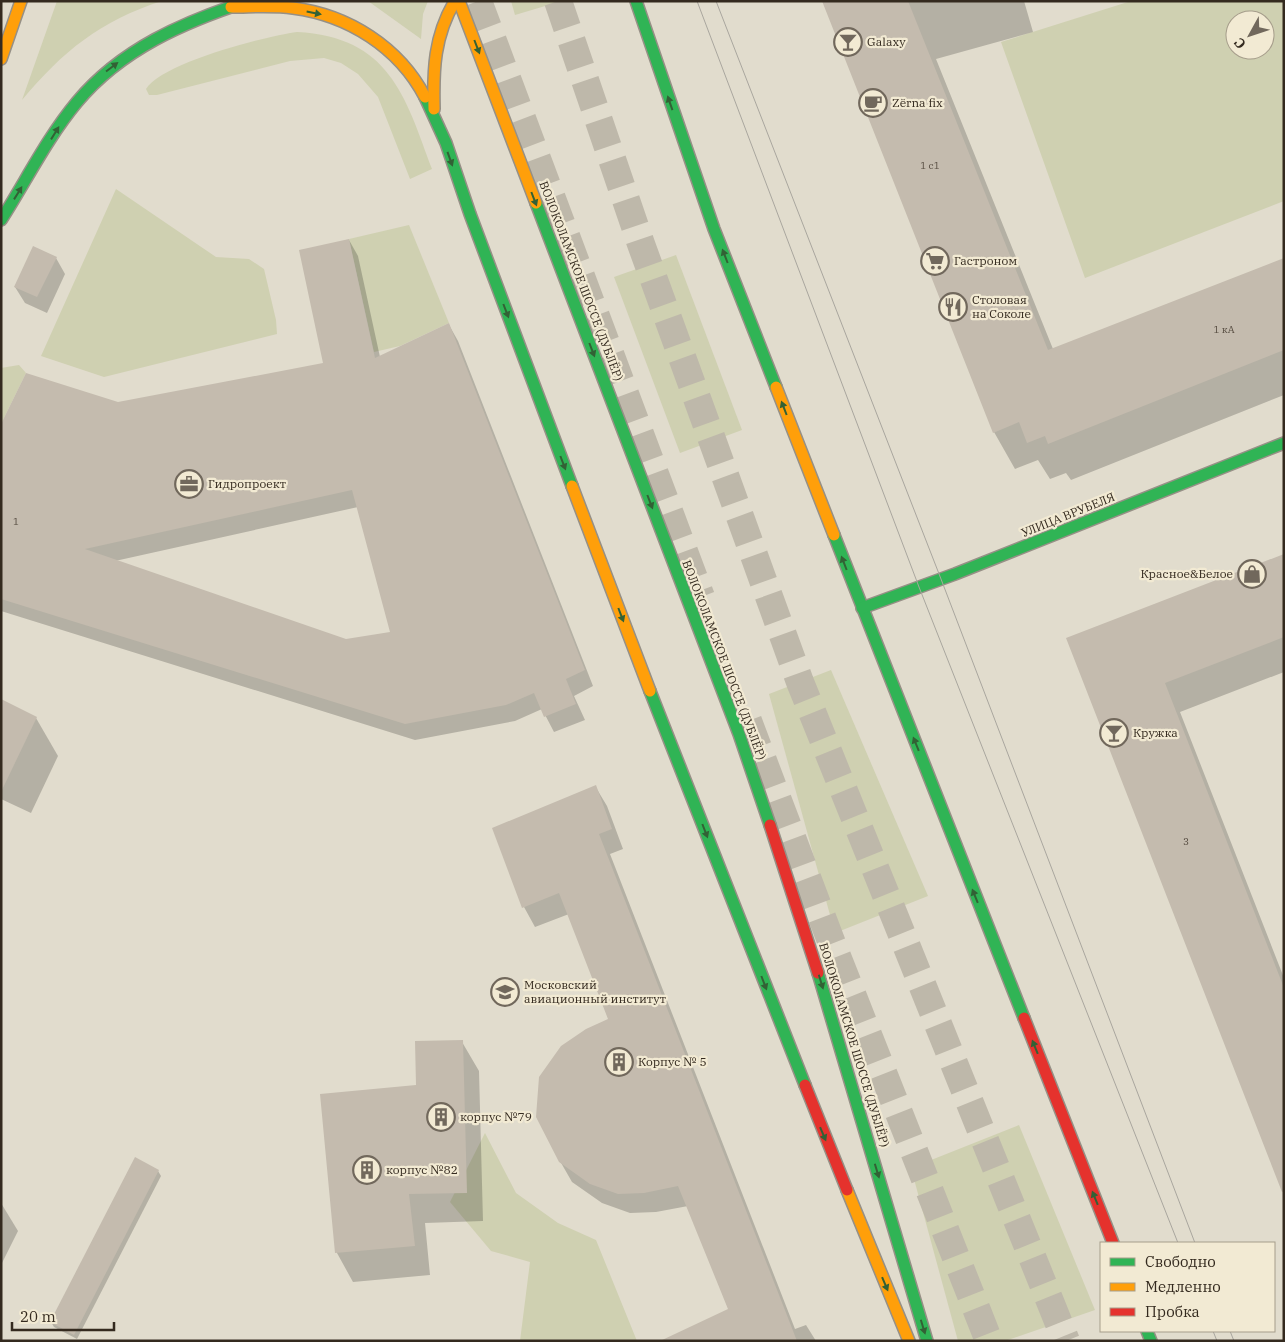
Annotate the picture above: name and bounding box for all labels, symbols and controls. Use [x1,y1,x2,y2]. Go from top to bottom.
one-way arrow [306,9,322,17]
north arrow [1225,10,1275,60]
bar icon: Galaxy [833,27,863,57]
place label: Galaxy [867,34,906,49]
text: С [1230,34,1250,53]
one-way arrow [473,40,481,54]
one-way arrow [105,62,118,73]
cafe icon: Zёrna fix [858,88,888,118]
one-way arrow [666,95,674,110]
place label: Zёrna fix [892,95,943,110]
one-way arrow [50,127,60,140]
one-way arrow [446,152,454,167]
house number: 1 с1 [920,159,940,172]
street label: ВОЛОКОЛАМСКОЕ ШОССЕ (ДУБЛЁР) [536,179,627,383]
one-way arrow [13,187,23,200]
one-way arrow [531,191,539,206]
supermarket icon: Гастроном [920,246,950,276]
one-way arrow [720,249,728,263]
place label: Гастроном [954,253,1017,268]
restaurant icon: Столовая на Соколе [938,292,968,322]
place label: Столовая на Соколе [972,292,1031,321]
one-way arrow [503,304,510,319]
house number: 1 кА [1213,323,1235,336]
one-way arrow [589,343,596,358]
one-way arrow [780,400,787,415]
one-way arrow [560,456,568,471]
office icon: Гидропроект [174,469,204,499]
place label: Гидропроект [208,476,286,491]
street label: УЛИЦА ВРУБЕЛЯ [1019,489,1117,540]
one-way arrow [646,495,654,510]
house number: 1 [13,515,19,528]
one-way arrow [840,555,848,570]
street label: ВОЛОКОЛАМСКОЕ ШОССЕ (ДУБЛЁР) [679,558,770,762]
shop icon: Красное&Белое [1237,559,1267,589]
place label: Красное&Белое [1140,566,1233,581]
one-way arrow [617,608,625,623]
bar icon: Кружка [1099,718,1129,748]
place label: Кружка [1133,725,1178,740]
one-way arrow [911,737,919,752]
one-way arrow [701,824,709,839]
house number: 3 [1183,835,1189,848]
one-way arrow [971,888,979,903]
street label: ВОЛОКОЛАМСКОЕ ШОССЕ (ДУБЛЁР) [816,941,893,1149]
one-way arrow [817,974,825,989]
one-way arrow [760,976,768,990]
school or university icon: Московский авиационный институт [490,977,520,1007]
place label: Московский авиационный институт [524,977,666,1006]
one-way arrow [1031,1039,1039,1054]
building icon: Корпус № 5 [604,1047,634,1077]
place label: Корпус № 5 [638,1054,707,1069]
building icon: корпус №79 [426,1102,456,1132]
place label: корпус №79 [460,1109,532,1124]
one-way arrow [819,1127,827,1141]
building icon: корпус №82 [352,1155,382,1185]
place label: корпус №82 [386,1162,458,1177]
one-way arrow [873,1164,881,1179]
one-way arrow [1090,1191,1098,1205]
legend [1100,1242,1275,1332]
text: Свободно [1145,1252,1216,1271]
one-way arrow [882,1277,890,1291]
text: Медленно [1145,1277,1221,1296]
scale bar [12,1300,115,1332]
text: Пробка [1145,1302,1200,1321]
text: 20 m [20,1307,56,1326]
one-way arrow [920,1319,928,1334]

